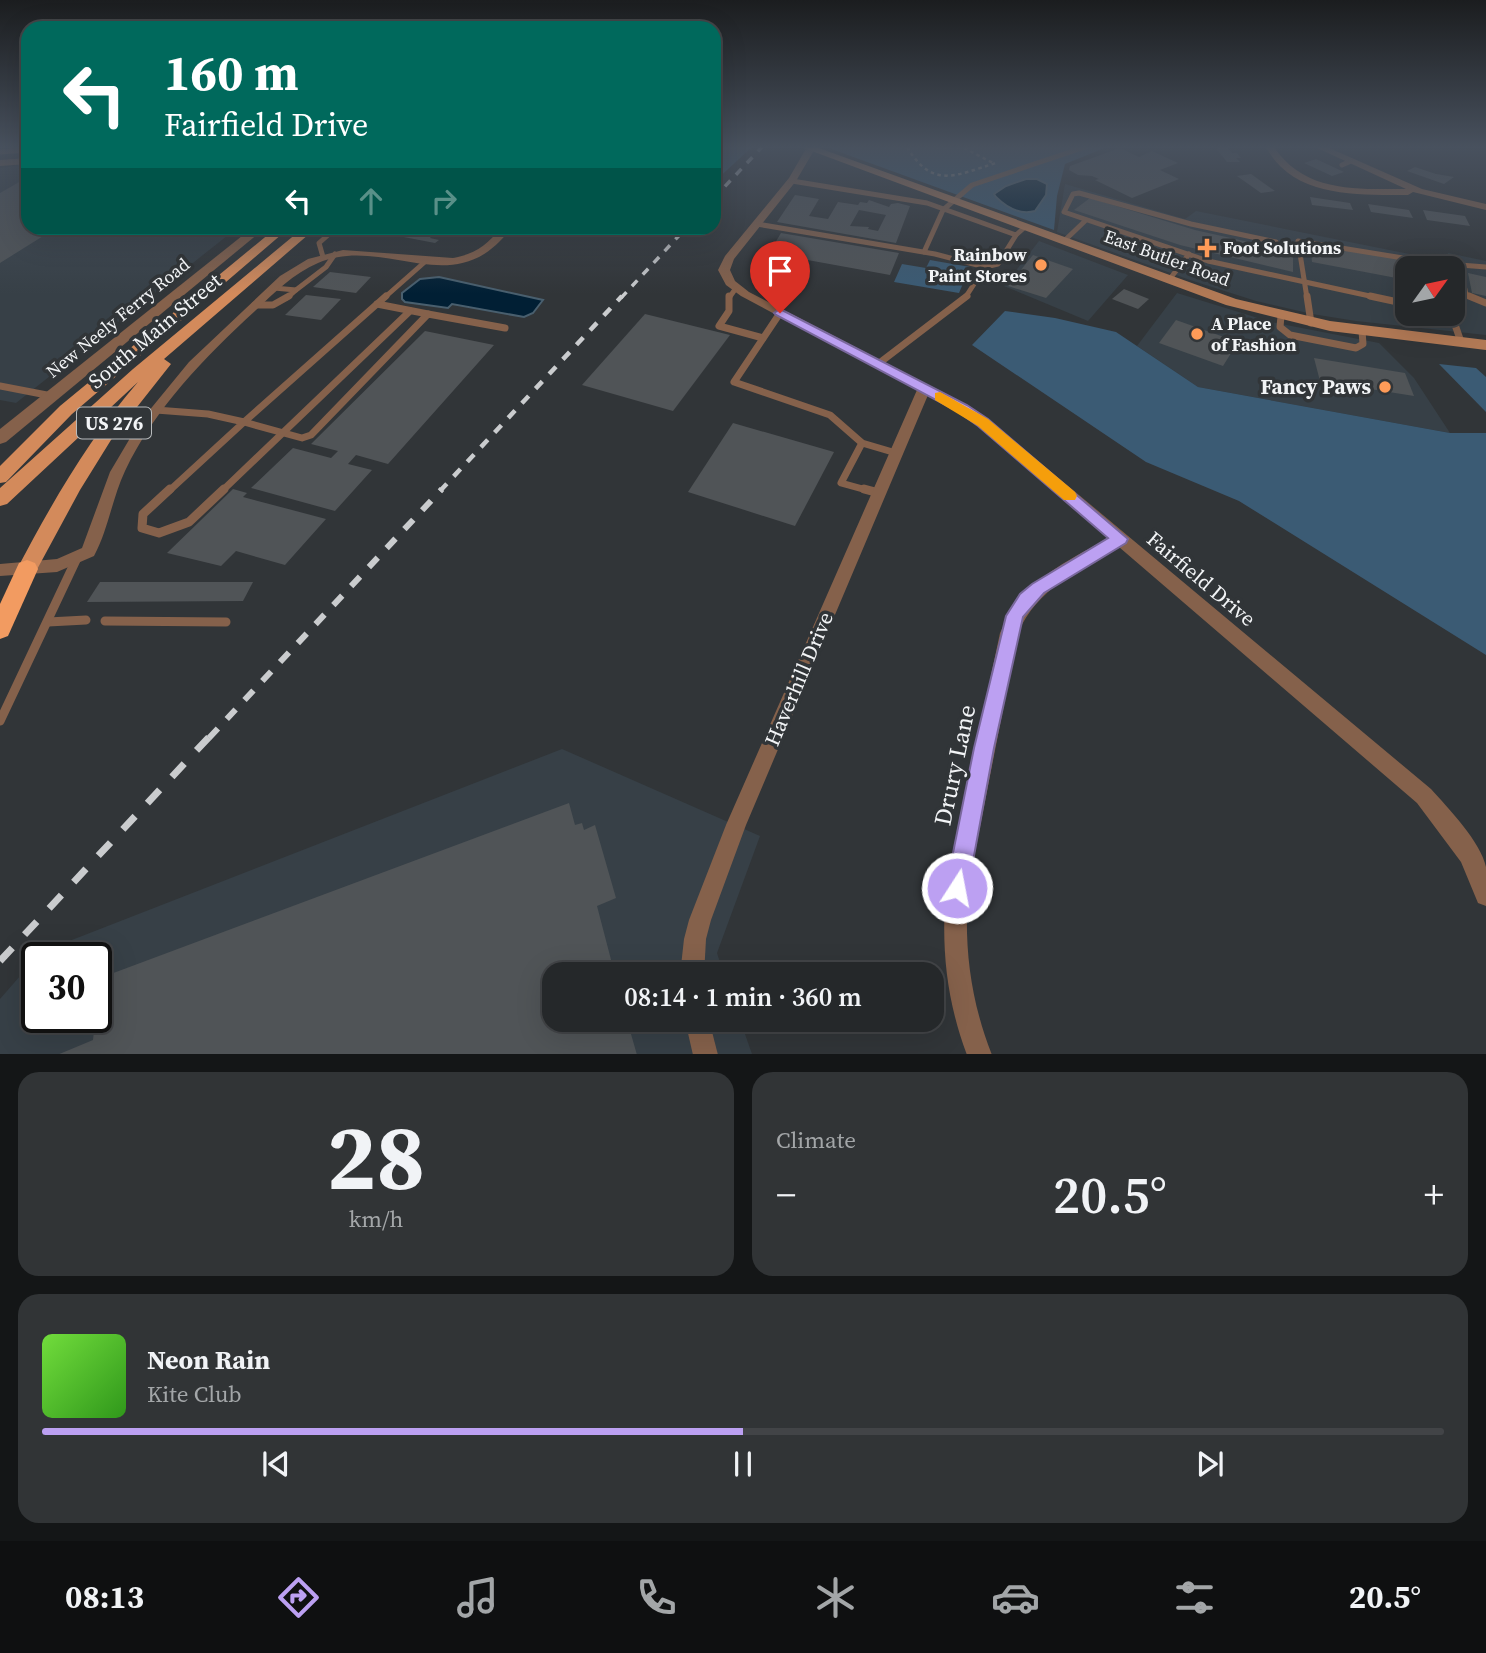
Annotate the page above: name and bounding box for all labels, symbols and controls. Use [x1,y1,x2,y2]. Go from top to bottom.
text: 160 m [164,39,299,106]
icon: left [49,49,140,140]
text: Fairfield Drive [164,103,368,147]
icon: left [279,182,317,220]
icon: ahead [352,182,390,220]
icon: right [425,182,463,220]
street label: East Butler Road [1101,223,1234,292]
place label: Foot Solutions [1223,235,1341,260]
marker: Foot Solutions [1197,238,1217,258]
pin [750,241,810,313]
place label: Rainbow Paint Stores [928,242,1028,288]
street label: New Neely Ferry Road [41,252,195,383]
icon: arrive [761,252,799,290]
north arrow [1395,256,1465,326]
map controls [1395,256,1465,326]
marker: Rainbow Paint Stores [1033,257,1049,273]
street label: South Main Street [82,266,228,395]
place label: A Place of Fashion [1211,311,1297,357]
marker: A Place of Fashion [1189,326,1205,342]
place label: Fancy Paws [1261,372,1371,401]
marker: Fancy Paws [1377,379,1393,395]
road number: US 276 [77,408,151,438]
street label: Fairfield Drive [1141,524,1262,633]
street label: Haverhill Drive [757,607,840,750]
street label: Drury Lane [926,701,983,828]
position arrow [920,851,994,925]
speed limit sign: 30 [21,942,112,1033]
text: 08:14 · 1 min · 360 m [624,979,862,1015]
text: 28 [327,1095,425,1219]
text: Climate [776,1124,856,1156]
text: 20.5° [1053,1159,1167,1230]
text: − [776,1169,796,1221]
text: + [1424,1169,1444,1221]
text: km/h [349,1203,403,1235]
text: Neon Rain [147,1342,270,1378]
text: Kite Club [147,1378,242,1410]
icon: previous [257,1445,295,1483]
icon: pause [724,1445,762,1483]
icon: next [1191,1445,1229,1483]
icon: directions [274,1573,323,1622]
icon: music [453,1573,502,1622]
icon: phone [632,1573,681,1622]
icon: climate [811,1573,860,1622]
icon: car [991,1573,1040,1622]
icon: filters [1170,1573,1219,1622]
text: 08:13 [65,1575,144,1619]
text: 20.5° [1349,1575,1421,1619]

